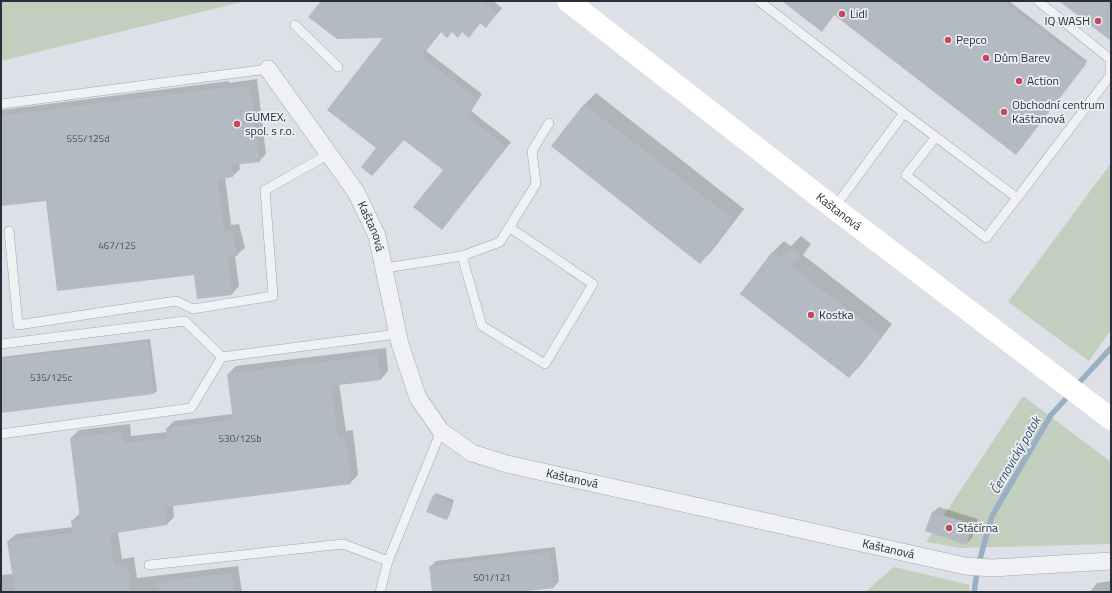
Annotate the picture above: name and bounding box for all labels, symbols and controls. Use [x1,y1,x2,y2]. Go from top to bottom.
place label: Lidl [850,4,868,23]
marker: Lidl [837,9,847,19]
place label: IQ WASH [1044,11,1090,30]
marker: IQ WASH [1093,16,1103,26]
place label: Pepco [956,30,987,49]
marker: Pepco [943,35,953,45]
place label: Dům Barev [994,48,1050,67]
marker: Dům Barev [981,53,991,63]
place label: Action [1027,71,1059,90]
marker: Action [1014,76,1024,86]
place label: Obchodní centrum Kaštanová [1012,95,1105,128]
place label: GUMEX, spol. s r.o. [245,107,294,140]
marker: Obchodní centrum Kaštanová [999,107,1009,117]
marker: GUMEX, spol. s r.o. [232,119,242,129]
house number: 555/125d [66,131,110,146]
street label: Kaštanová [812,187,866,235]
street label: Kaštanová [353,198,390,253]
house number: 467/125 [98,238,136,253]
place label: Kostka [819,305,854,324]
marker: Kostka [806,310,816,320]
house number: 535/125c [30,370,72,385]
water label: Černovický potok [985,410,1046,498]
house number: 530/125b [219,431,261,446]
street label: Kaštanová [544,463,600,493]
place label: Stáčírna [957,518,998,537]
marker: Stáčírna [944,523,954,533]
street label: Kaštanová [861,533,916,563]
house number: 501/121 [473,570,511,585]

